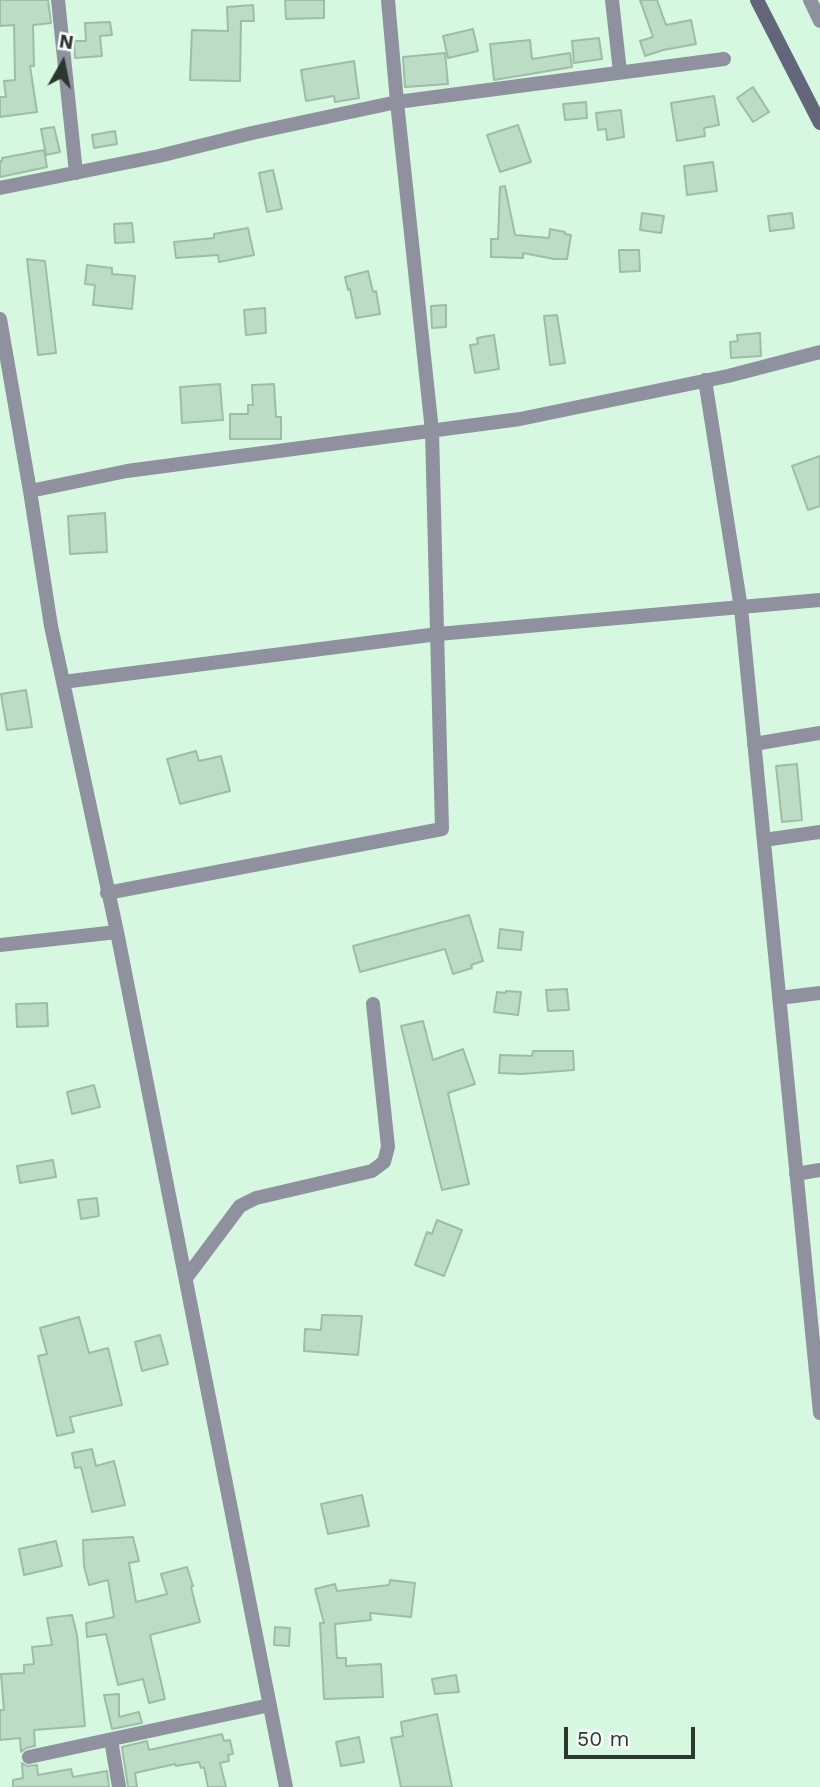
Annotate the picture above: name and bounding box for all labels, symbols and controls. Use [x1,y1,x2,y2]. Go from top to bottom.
north arrow [28,28,98,98]
text: N [58,29,75,54]
scale bar [568,1714,699,1758]
text: 50 m [577,1726,629,1751]

